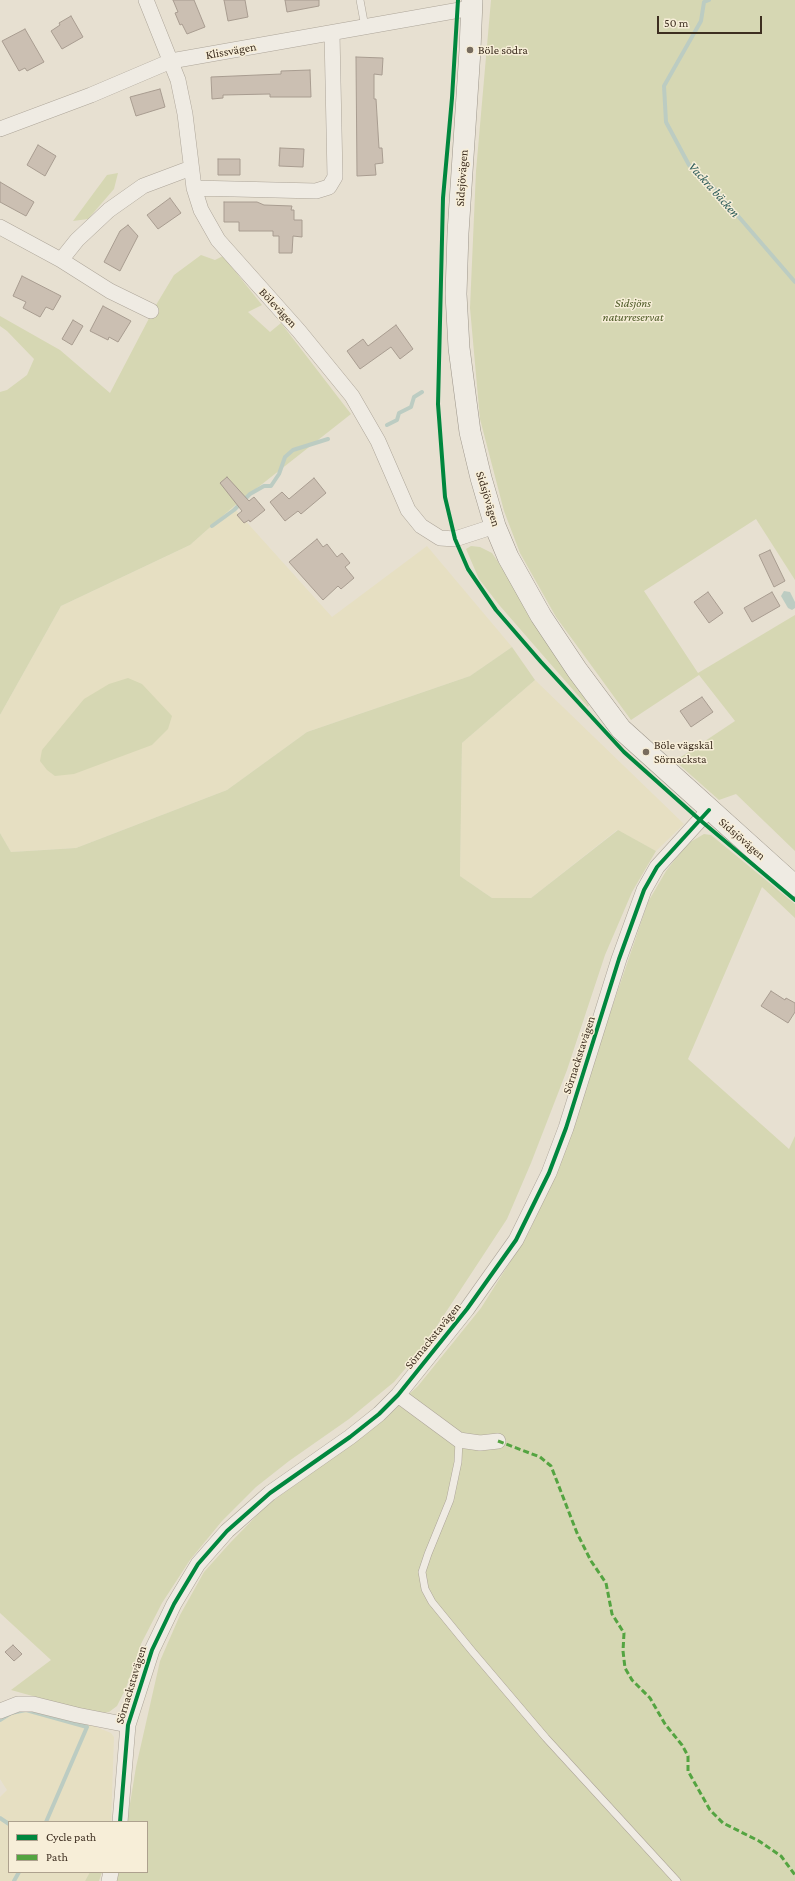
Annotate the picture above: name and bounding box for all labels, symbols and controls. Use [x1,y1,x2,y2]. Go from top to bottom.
scale bar [659,8,764,34]
text: 50 m [664,16,688,30]
street label: Klissvägen [205,39,257,63]
place label: Böle södra [478,43,528,57]
marker: Böle södra [465,45,475,55]
street label: Sidsjövägen [453,149,471,207]
water label: Vackra bäcken [685,159,743,221]
street label: Bölevägen [256,285,300,331]
park label: Sidsjöns naturreservat [603,296,663,324]
street label: Sidsjövägen [473,470,503,528]
place label: Böle vägskäl Sörnacksta [654,738,713,766]
marker: Böle vägskäl Sörnacksta [641,747,651,757]
street label: Sidsjövägen [716,815,768,863]
street label: Sörnackstavägen [560,1014,598,1096]
street label: Sörnackstavägen [402,1300,464,1372]
street label: Sörnackstavägen [112,1644,150,1726]
legend [8,1821,148,1873]
text: Cycle path [46,1830,96,1844]
text: Path [46,1850,68,1864]

